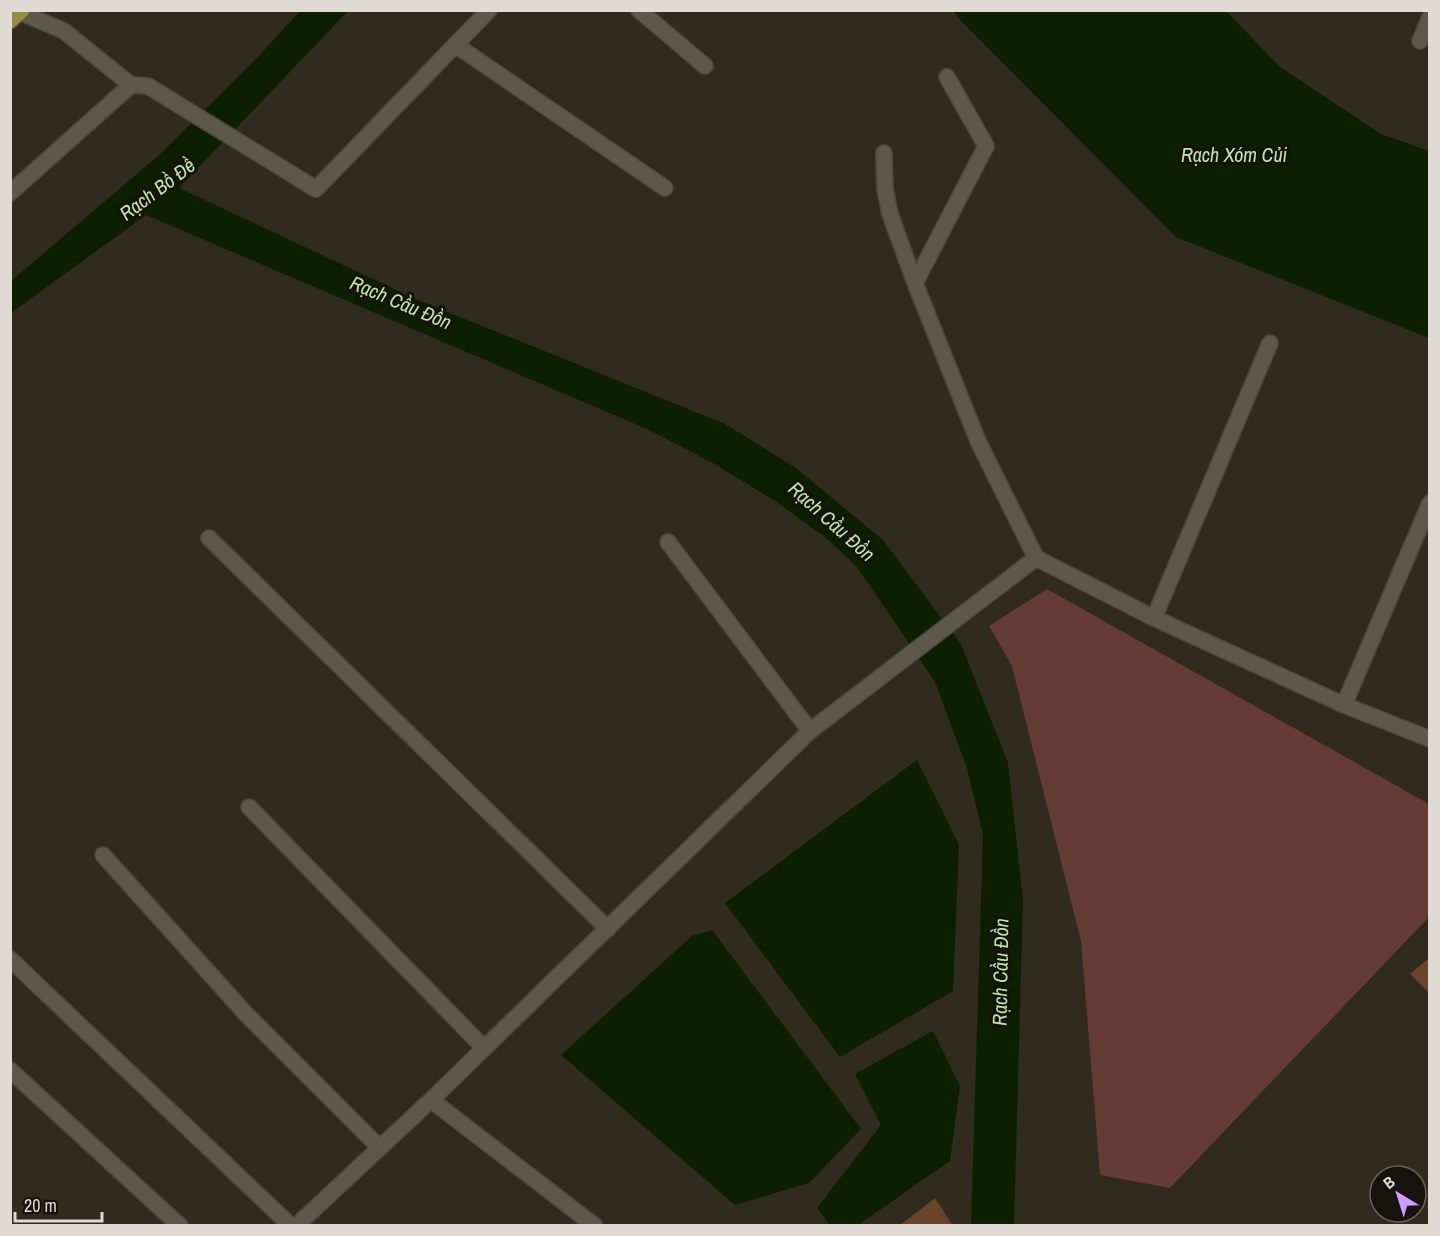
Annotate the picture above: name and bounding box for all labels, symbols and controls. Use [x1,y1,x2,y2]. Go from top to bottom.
water label: Rạch Xóm Củi [1181,141,1288,168]
water label: Rạch Bồ Đề [114,152,200,226]
water label: Rạch Cầu Đồn [346,269,456,335]
water label: Rạch Cầu Đồn [783,475,881,567]
water label: Rạch Cầu Đồn [986,918,1014,1026]
north arrow [1368,1164,1428,1224]
text: B [1378,1171,1399,1194]
scale bar [15,1185,102,1223]
text: 20 m [24,1193,57,1218]

